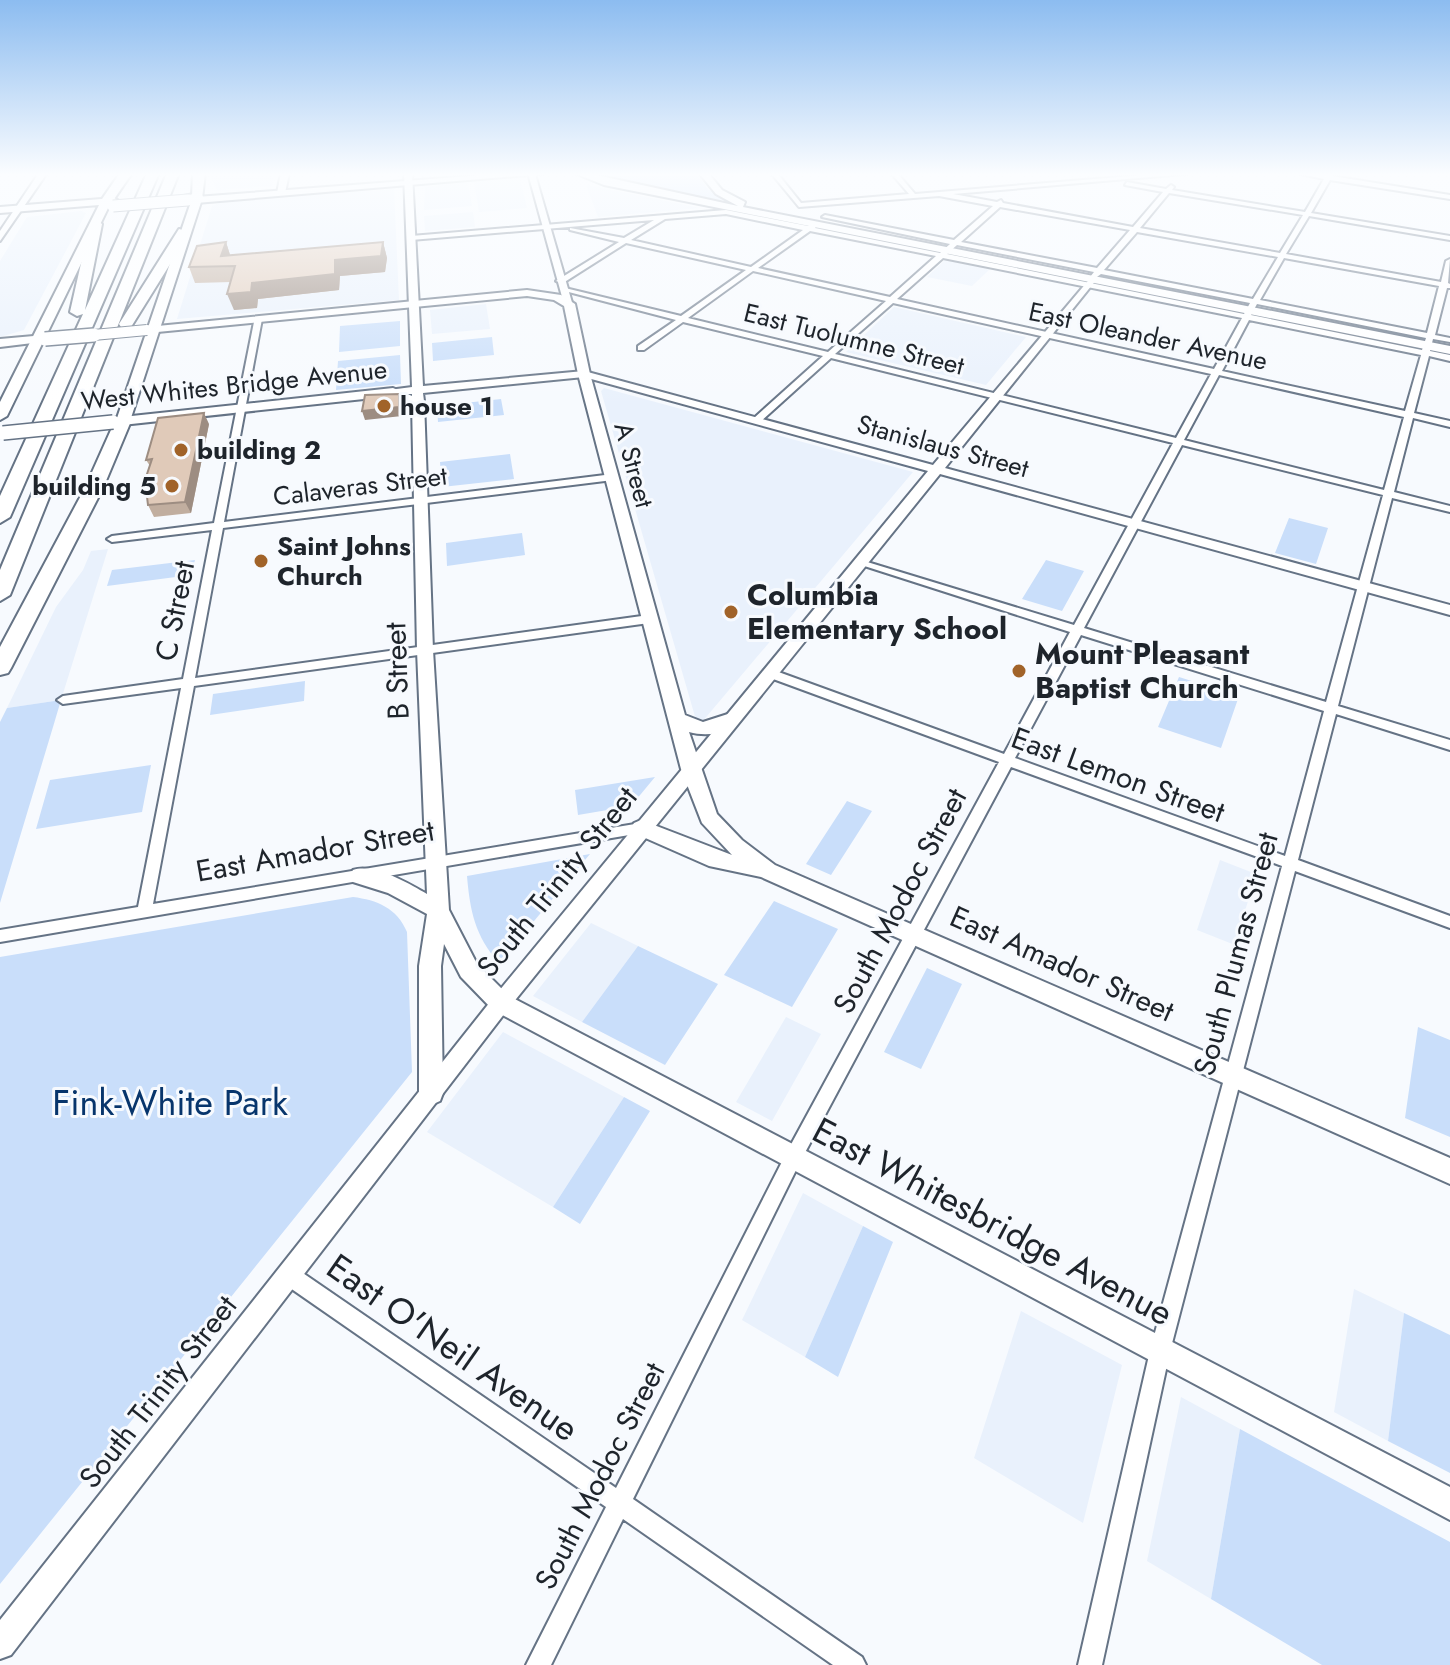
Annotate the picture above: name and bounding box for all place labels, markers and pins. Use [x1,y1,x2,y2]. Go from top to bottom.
place label: house 1 [400,387,493,425]
marker: house 1 [375,397,393,415]
place label: building 2 [197,431,321,469]
marker: building 2 [172,441,190,459]
place label: building 5 [32,467,156,505]
marker: building 5 [163,477,181,495]
place label: Saint Johns Church [277,527,411,595]
marker: Saint Johns Church [252,552,270,570]
place label: Columbia Elementary School [747,573,1007,650]
marker: Columbia Elementary School [722,603,740,621]
place label: Mount Pleasant Baptist Church [1035,632,1250,709]
marker: Mount Pleasant Baptist Church [1010,662,1028,680]

